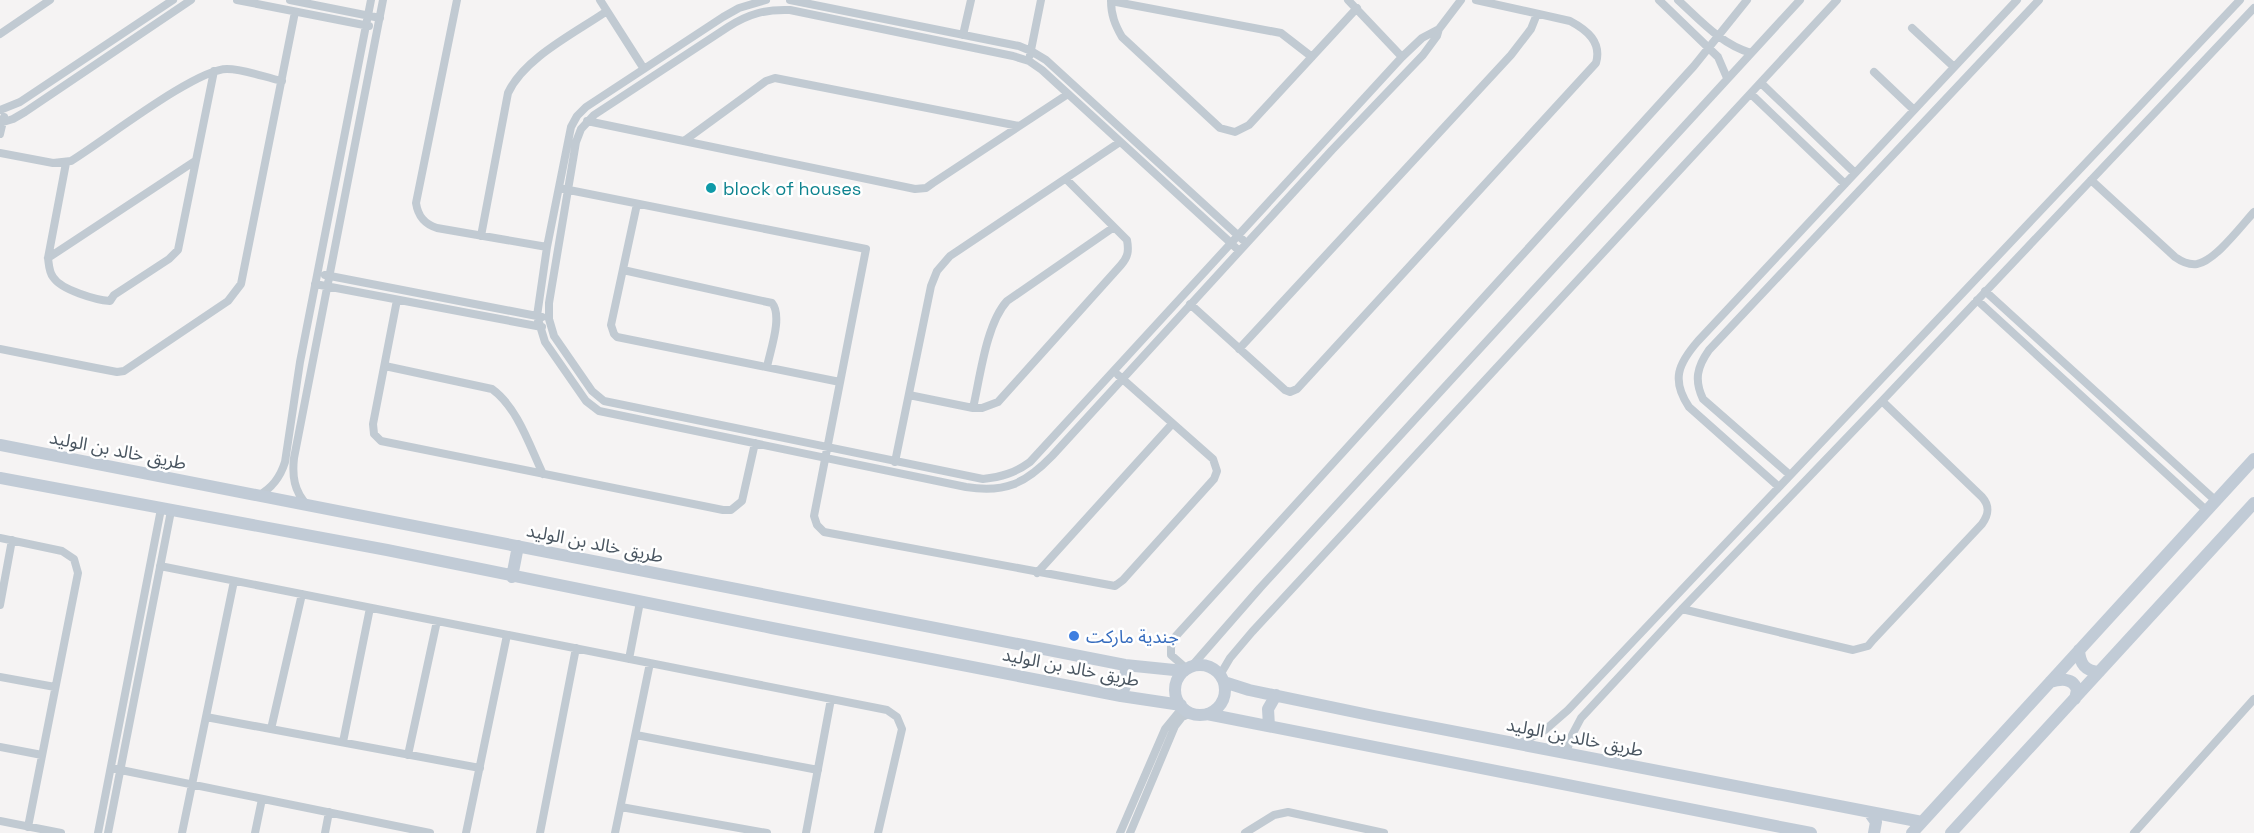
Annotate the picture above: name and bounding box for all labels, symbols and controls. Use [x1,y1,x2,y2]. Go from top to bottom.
place label: block of houses [723,177,861,200]
marker: block of houses [704,181,718,195]
street label: طريق خالد بن الوليد [48,425,188,475]
street label: طريق خالد بن الوليد [525,518,665,568]
place label: جندية ماركت [1086,625,1179,648]
marker: جندية ماركت [1067,629,1081,643]
street label: طريق خالد بن الوليد [1001,642,1141,692]
street label: طريق خالد بن الوليد [1505,712,1645,762]

